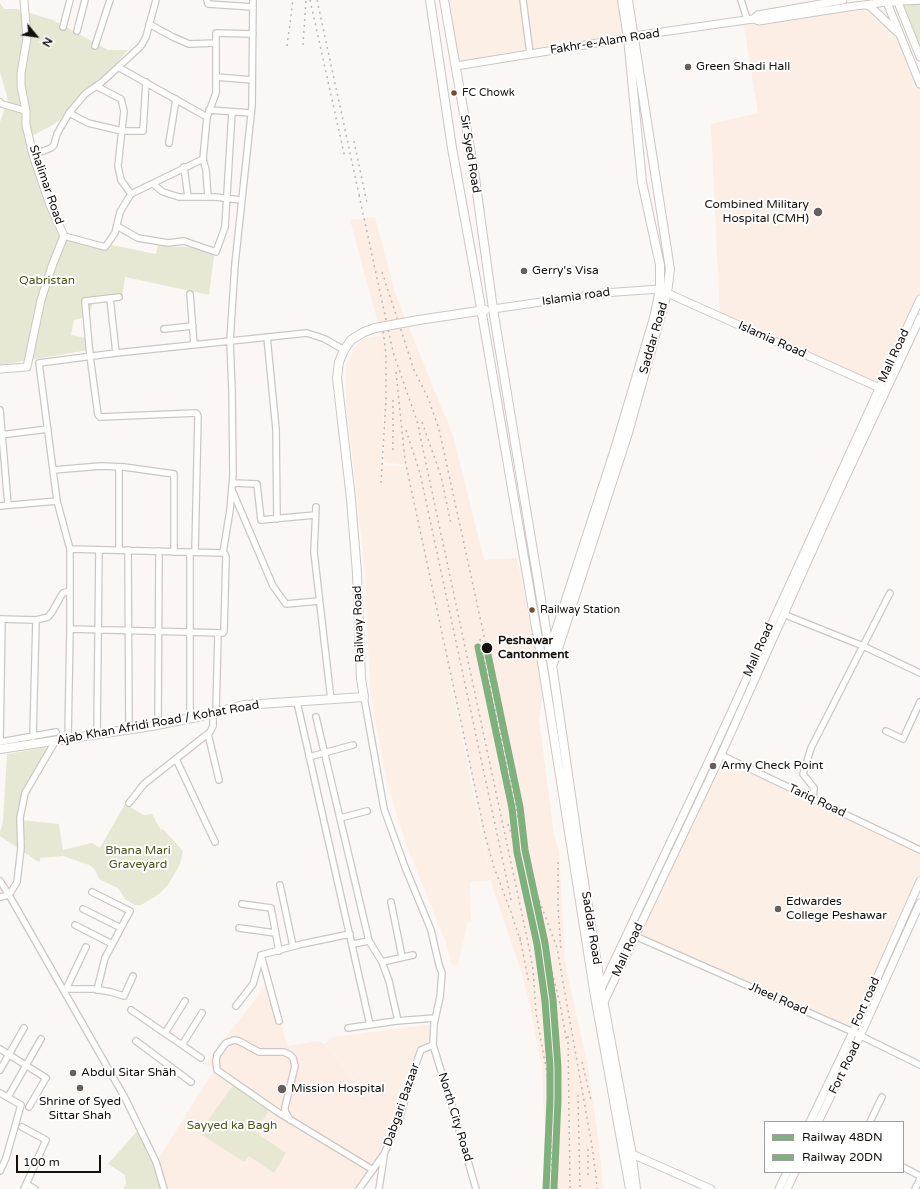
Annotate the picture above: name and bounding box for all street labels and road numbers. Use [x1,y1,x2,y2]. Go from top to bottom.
street label: Fakhr-e-Alam Road [549,26,661,58]
street label: Sir Syed Road [457,114,483,194]
street label: Shalimar Road [26,143,66,227]
street label: Islamia road [541,285,611,309]
street label: Saddar Road [637,300,671,376]
street label: Islamia Road [736,319,808,361]
street label: Mall Road [875,327,913,385]
street label: Railway Road [350,585,368,663]
street label: Mall Road [741,621,777,679]
street label: Ajab Khan Afridi Road / Kohat Road [56,698,260,748]
street label: Tariq Road [786,781,848,821]
street label: Saddar Road [578,890,604,966]
street label: Mall Road [609,921,647,979]
street label: Fort road [849,975,883,1029]
street label: Jheel Road [746,980,810,1018]
street label: Fort Road [826,1039,864,1097]
street label: Dabgari Bazaar [381,1061,423,1149]
street label: North City Road [435,1071,475,1163]

